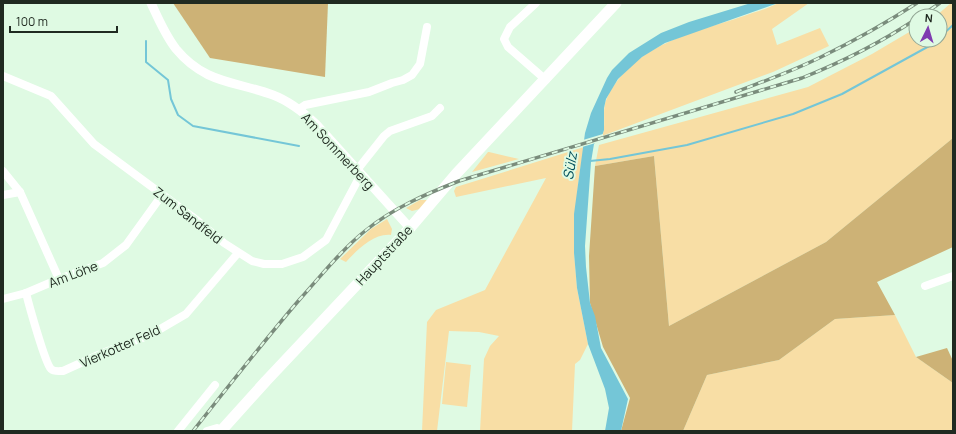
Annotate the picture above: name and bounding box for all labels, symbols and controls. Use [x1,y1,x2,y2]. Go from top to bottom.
scale bar [10,8,117,34]
north arrow [908,8,948,48]
text: N [924,10,934,25]
text: 100 m [16,13,48,30]
street label: Am Sommerberg [298,109,378,193]
water label: Sülz [558,149,581,181]
street label: Zum Sandfeld [150,182,226,248]
street label: Hauptstraße [352,221,417,289]
street label: Am Löhe [46,256,101,292]
street label: Vierkotter Feld [77,320,163,372]

